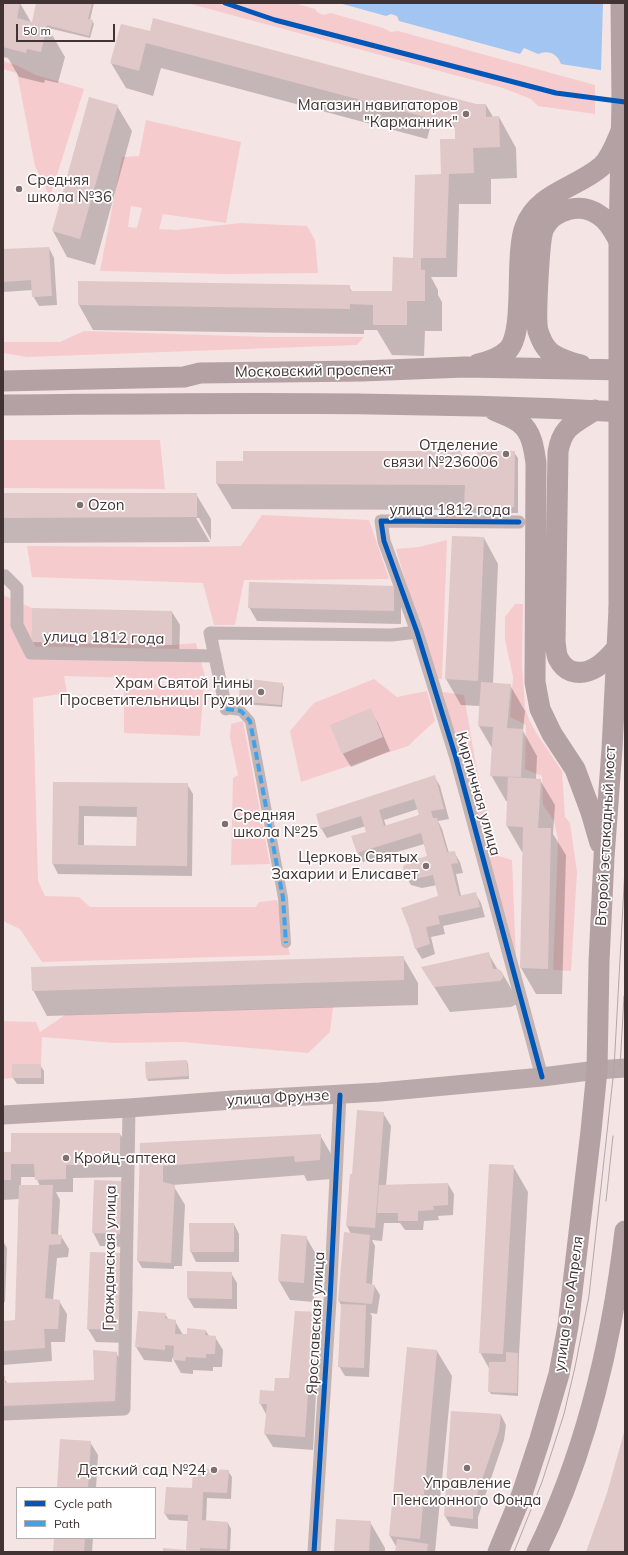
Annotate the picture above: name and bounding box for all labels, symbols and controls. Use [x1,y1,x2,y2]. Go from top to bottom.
scale bar [18,16,117,42]
text: 50 m [23,23,51,38]
place label: Магазин навигаторов "Карманник" [298,96,458,131]
marker: Магазин навигаторов "Карманник" [461,109,471,119]
place label: Средняя школа №36 [27,171,112,206]
marker: Средняя школа №36 [14,184,24,194]
street label: Московский проспект [235,361,393,381]
place label: Отделение связи №236006 [383,436,498,471]
marker: Отделение связи №236006 [501,449,511,459]
place label: Ozon [88,496,125,514]
marker: Ozon [75,500,85,510]
street label: улица 1812 года [389,501,511,519]
street label: улица 1812 года [43,628,165,648]
place label: Храм Святой Нины Просветительницы Грузии [60,674,253,709]
marker: Храм Святой Нины Просветительницы Грузии [256,687,266,697]
street label: Кирпичная улица [452,730,504,858]
street label: Второй эстакадный мост [592,746,620,926]
place label: Средняя школа №25 [233,806,318,841]
marker: Средняя школа №25 [220,819,230,829]
place label: Церковь Святых Захарии и Елисавет [271,848,418,883]
marker: Церковь Святых Захарии и Елисавет [421,861,431,871]
street label: улица Фрунзе [226,1086,330,1110]
place label: Кройц-аптека [74,1149,176,1167]
marker: Кройц-аптека [61,1153,71,1163]
street label: Гражданская улица [100,1185,120,1331]
street label: улица 9-го Апреля [551,1235,587,1373]
street label: Ярославская улица [303,1251,329,1395]
place label: Детский сад №24 [77,1461,206,1479]
marker: Управление Пенсионного Фонда [462,1463,472,1473]
marker: Детский сад №24 [209,1465,219,1475]
place label: Управление Пенсионного Фонда [393,1474,541,1509]
legend [16,1487,156,1539]
text: Cycle path [54,1496,112,1511]
text: Path [54,1516,80,1531]

